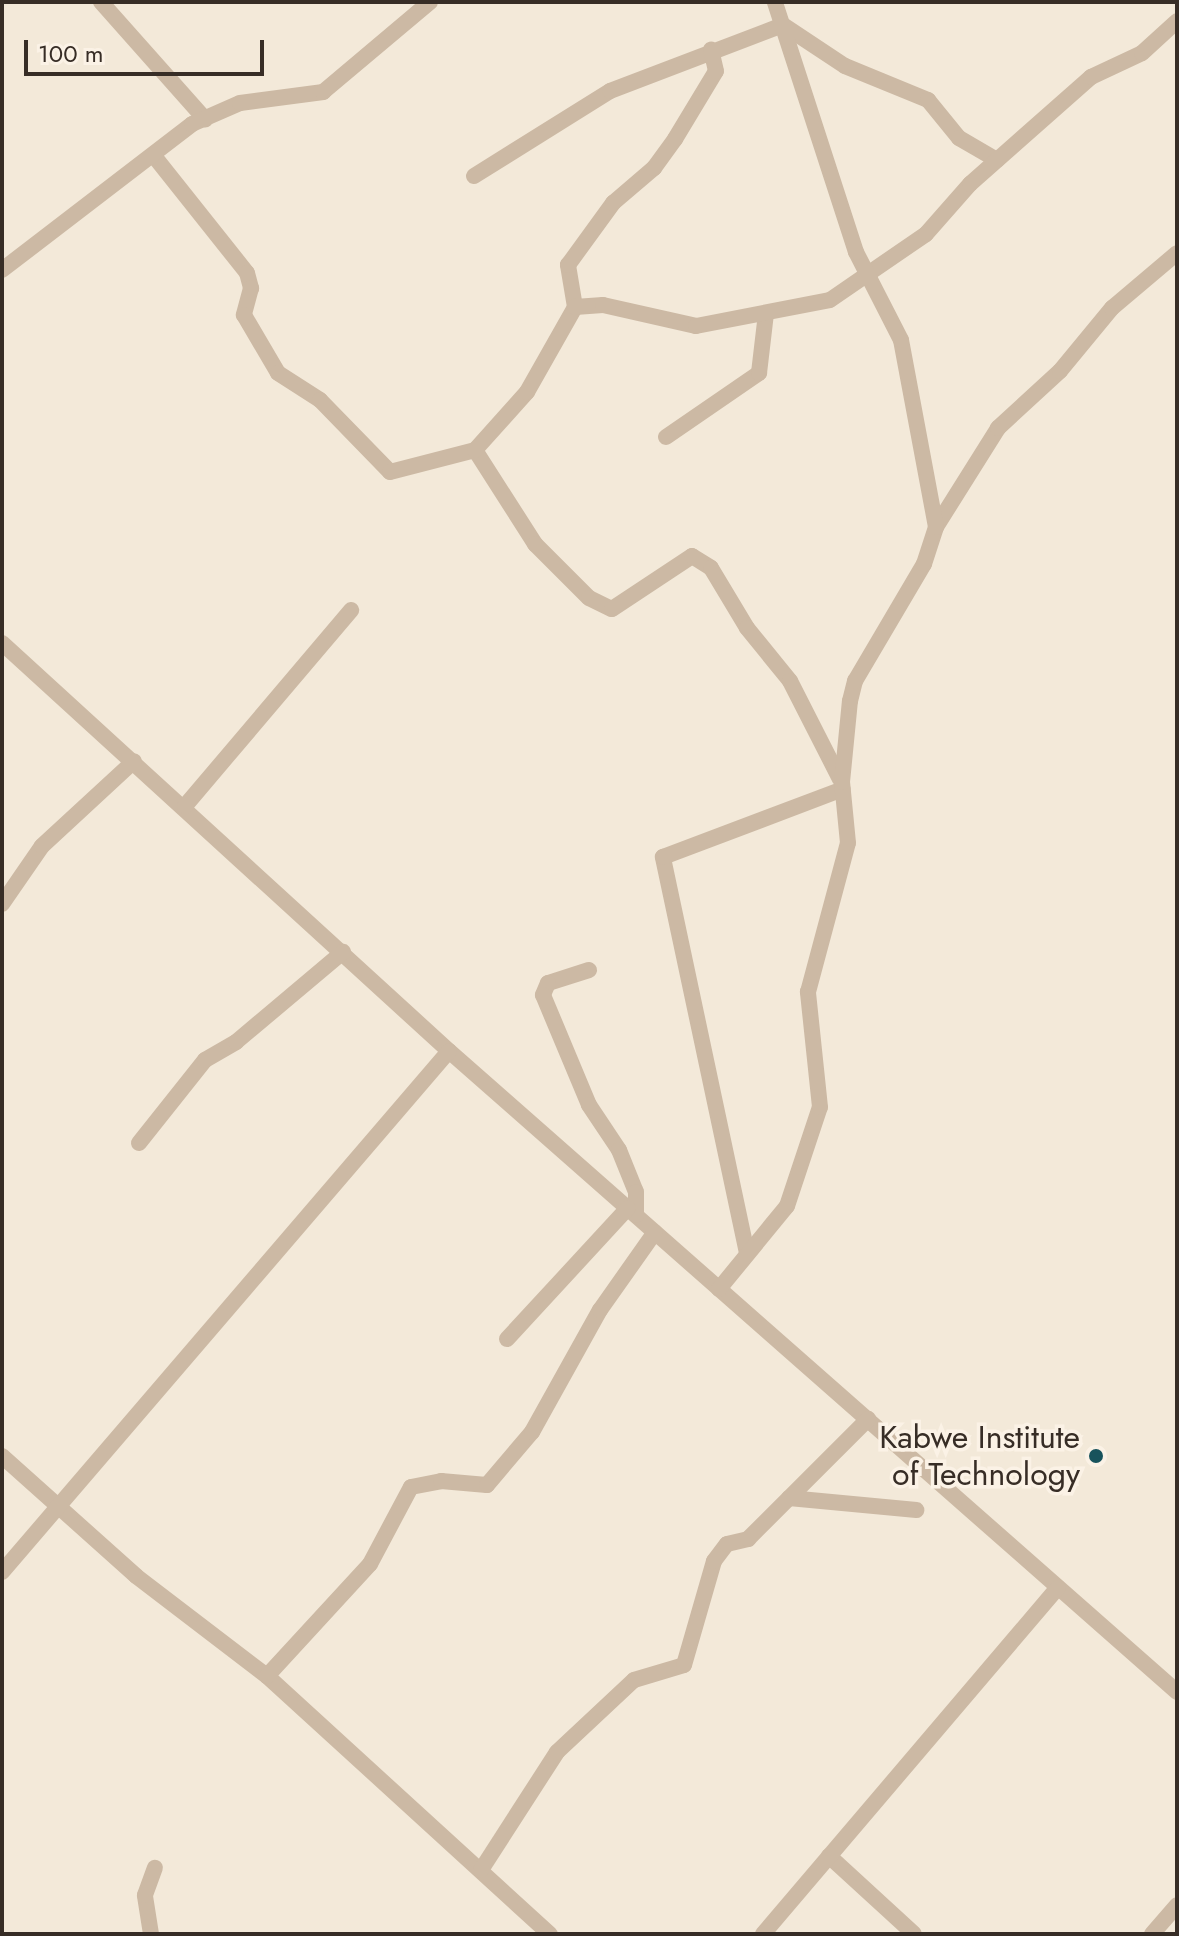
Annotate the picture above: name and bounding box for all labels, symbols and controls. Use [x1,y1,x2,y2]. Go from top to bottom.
scale bar [28,24,268,74]
text: 100 m [38,36,104,71]
place label: Kabwe Institute of Technology [879,1419,1080,1494]
marker: Kabwe Institute of Technology [1087,1447,1105,1465]

